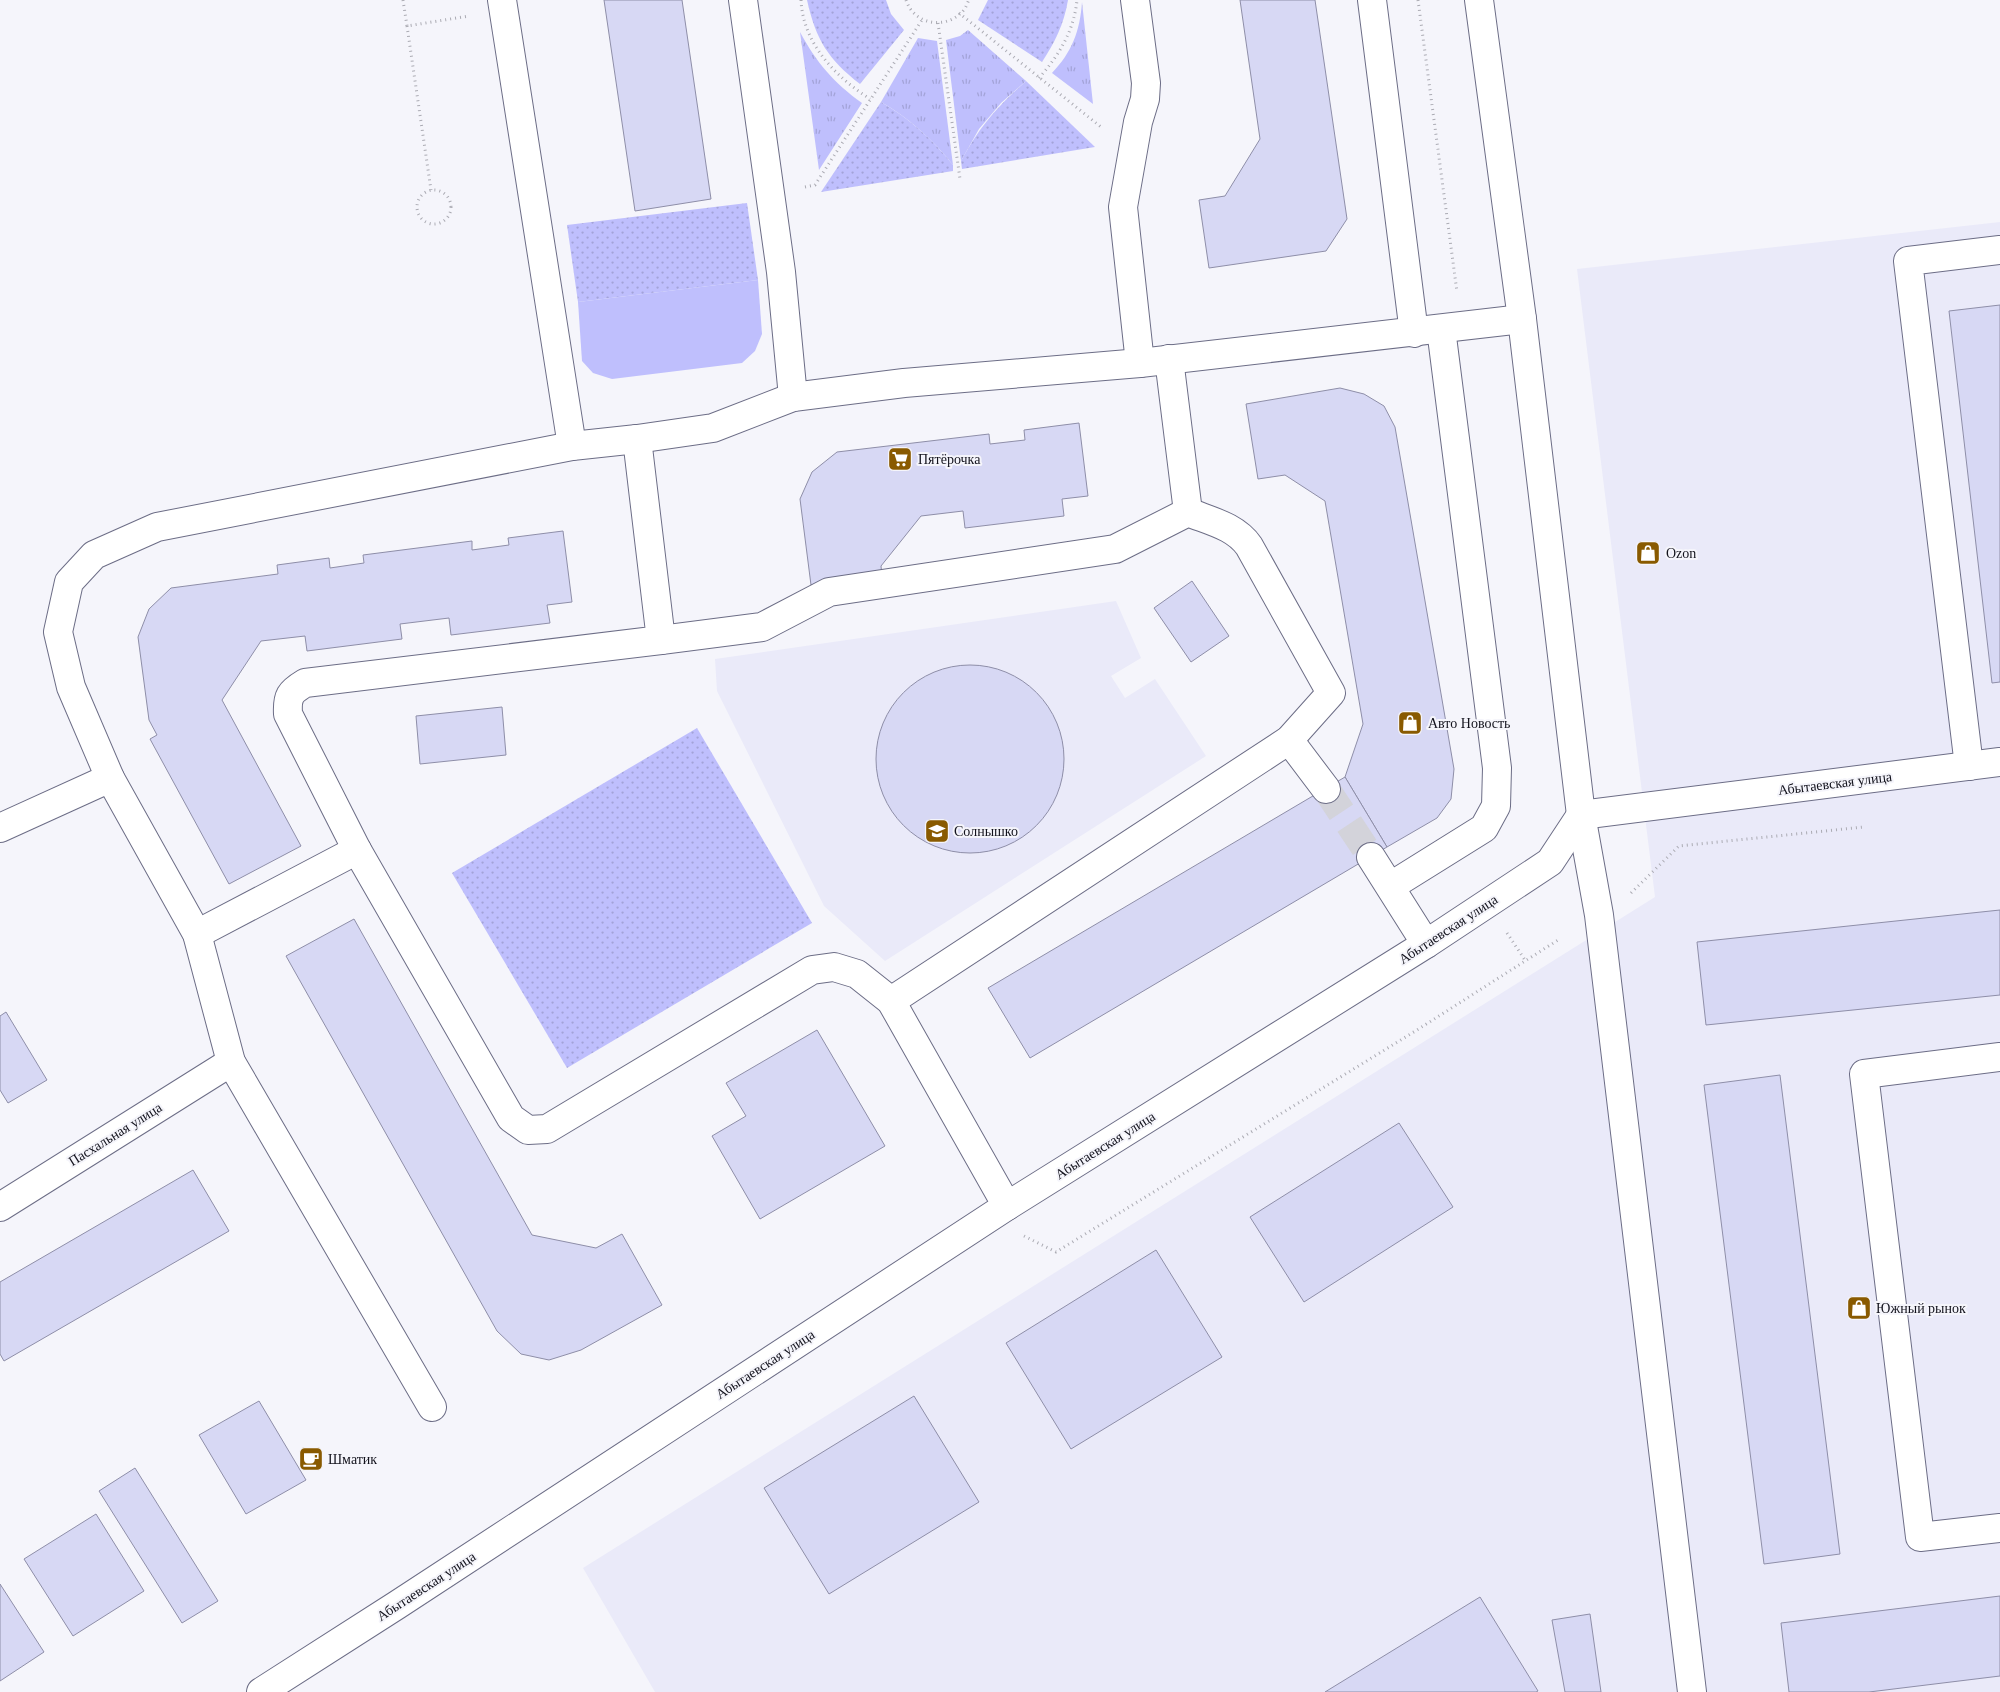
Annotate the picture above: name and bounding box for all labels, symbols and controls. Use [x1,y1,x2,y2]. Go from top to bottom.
supermarket icon: Пятёрочка [887,446,913,472]
place label: Пятёрочка [918,452,981,467]
shop icon: Ozon [1635,540,1661,566]
place label: Ozon [1666,546,1696,561]
shop icon: Авто Новость [1397,710,1423,736]
place label: Авто Новость [1428,716,1511,731]
street label: Абытаевская улица [1777,769,1894,798]
school or university icon: Солнышко [924,818,950,844]
place label: Солнышко [954,824,1018,839]
street label: Абытаевская улица [1396,891,1501,967]
street label: Пасхальная улица [66,1099,165,1169]
street label: Абытаевская улица [1053,1108,1159,1182]
shop icon: Южный рынок [1846,1295,1872,1321]
place label: Южный рынок [1876,1301,1966,1316]
street label: Абытаевская улица [713,1326,818,1402]
cafe icon: Шматик [298,1446,324,1472]
place label: Шматик [328,1452,377,1467]
street label: Абытаевская улица [374,1548,479,1624]

